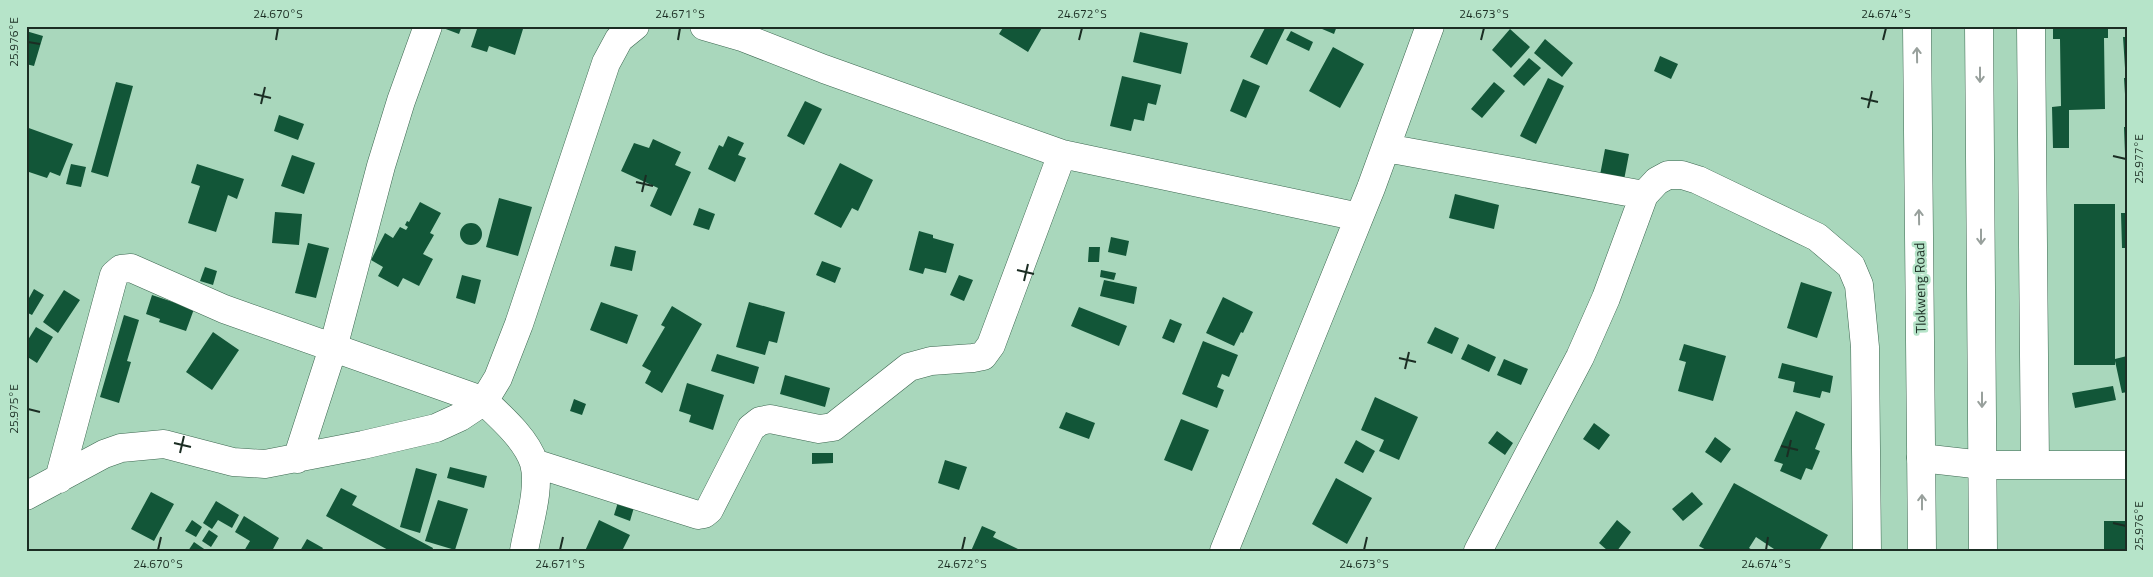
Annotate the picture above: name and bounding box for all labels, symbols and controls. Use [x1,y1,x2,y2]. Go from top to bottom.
text: 24.670°S [253,4,303,23]
text: 24.671°S [655,4,705,23]
text: 24.672°S [1057,4,1107,23]
text: 24.673°S [1459,4,1509,23]
text: 24.674°S [1861,4,1911,23]
text: 25.976°E [4,17,23,67]
one-way arrow [1912,47,1922,63]
one-way arrow [1975,66,1985,83]
text: 25.977°E [2129,134,2148,184]
one-way arrow [1914,209,1924,226]
one-way arrow [1976,229,1986,245]
street label: Tlokweng Road [1908,243,1931,333]
text: 25.975°E [4,384,23,434]
one-way arrow [1977,392,1987,408]
one-way arrow [1917,494,1927,510]
text: 25.976°E [2129,501,2148,551]
text: 24.670°S [133,554,183,573]
text: 24.671°S [535,554,585,573]
text: 24.672°S [937,554,987,573]
text: 24.673°S [1339,554,1389,573]
text: 24.674°S [1741,554,1791,573]

